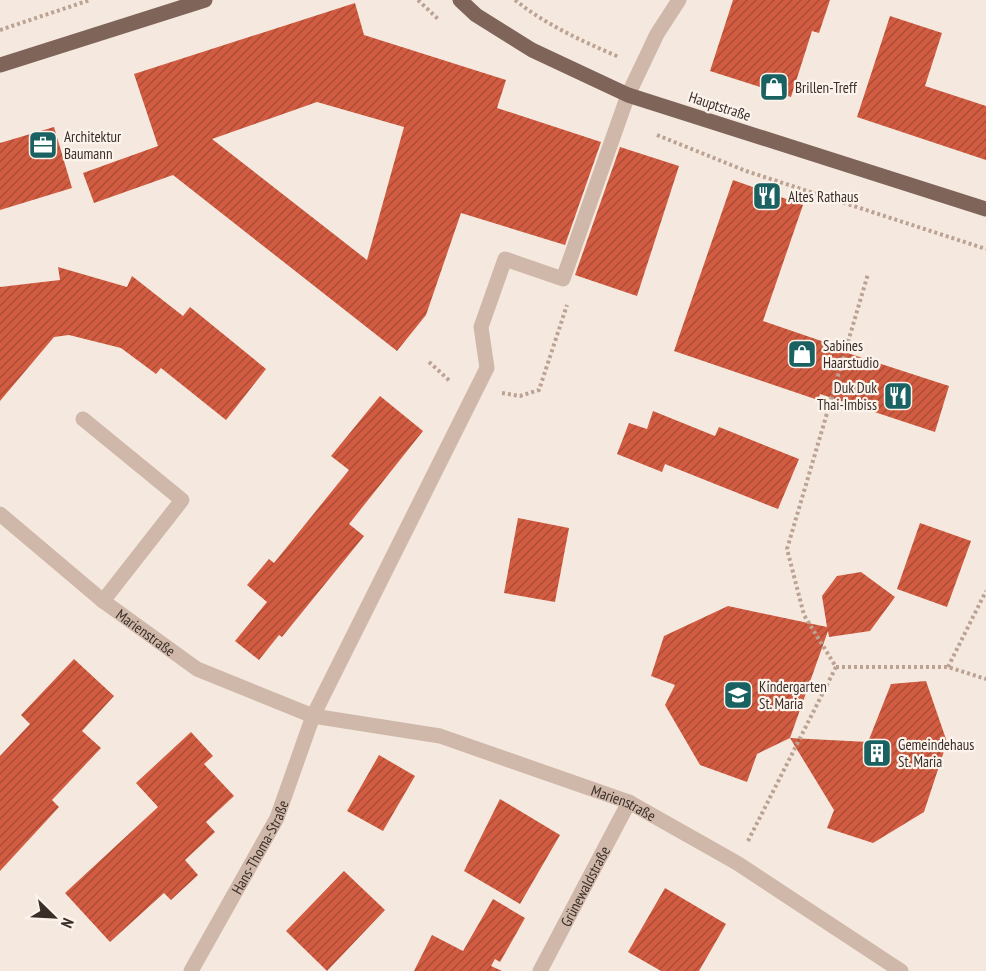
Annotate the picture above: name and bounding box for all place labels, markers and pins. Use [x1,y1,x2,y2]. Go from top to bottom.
shop icon: Brillen-Treff [758,71,790,103]
place label: Brillen-Treff [795,78,858,97]
place label: Architektur Baumann [64,127,122,163]
office icon: Architektur Baumann [27,129,59,161]
restaurant icon: Altes Rathaus [751,180,783,212]
place label: Altes Rathaus [788,187,859,206]
place label: Sabines Haarstudio [823,336,879,372]
shop icon: Sabines Haarstudio [786,338,818,370]
place label: Duk Duk Thai-Imbiss [817,378,877,414]
restaurant icon: Duk Duk Thai-Imbiss [882,380,914,412]
place label: Kindergarten St. Maria [759,677,827,713]
school or university icon: Kindergarten St. Maria [722,679,754,711]
place label: Gemeindehaus St. Maria [898,735,974,771]
building icon: Gemeindehaus St. Maria [861,737,893,769]

